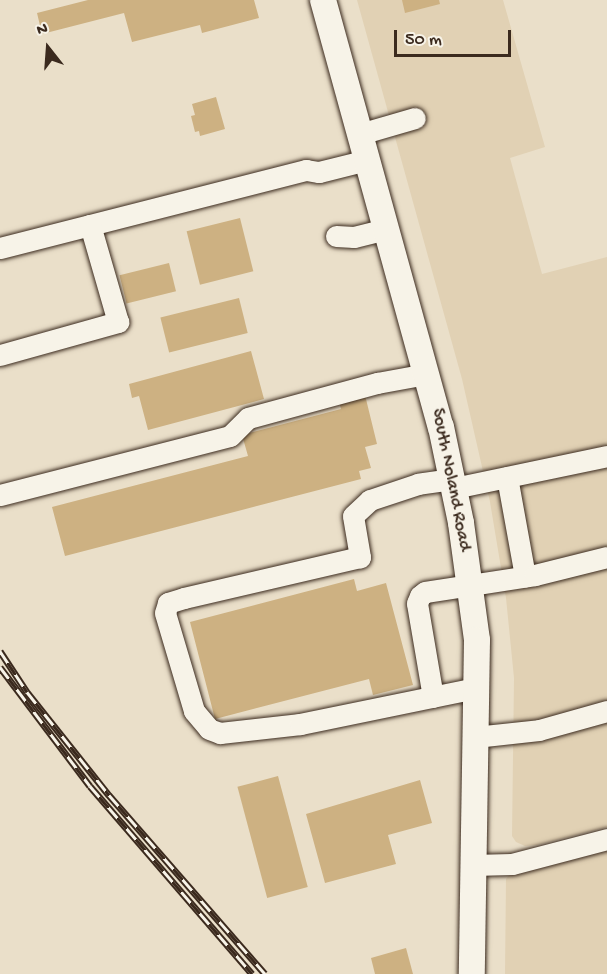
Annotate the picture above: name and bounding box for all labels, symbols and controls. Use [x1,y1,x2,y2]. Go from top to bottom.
north arrow [18,18,78,78]
scale bar [397,18,514,56]
text: N [35,20,50,41]
text: 50 m [405,30,442,51]
street label: South Noland Road [426,407,474,553]

